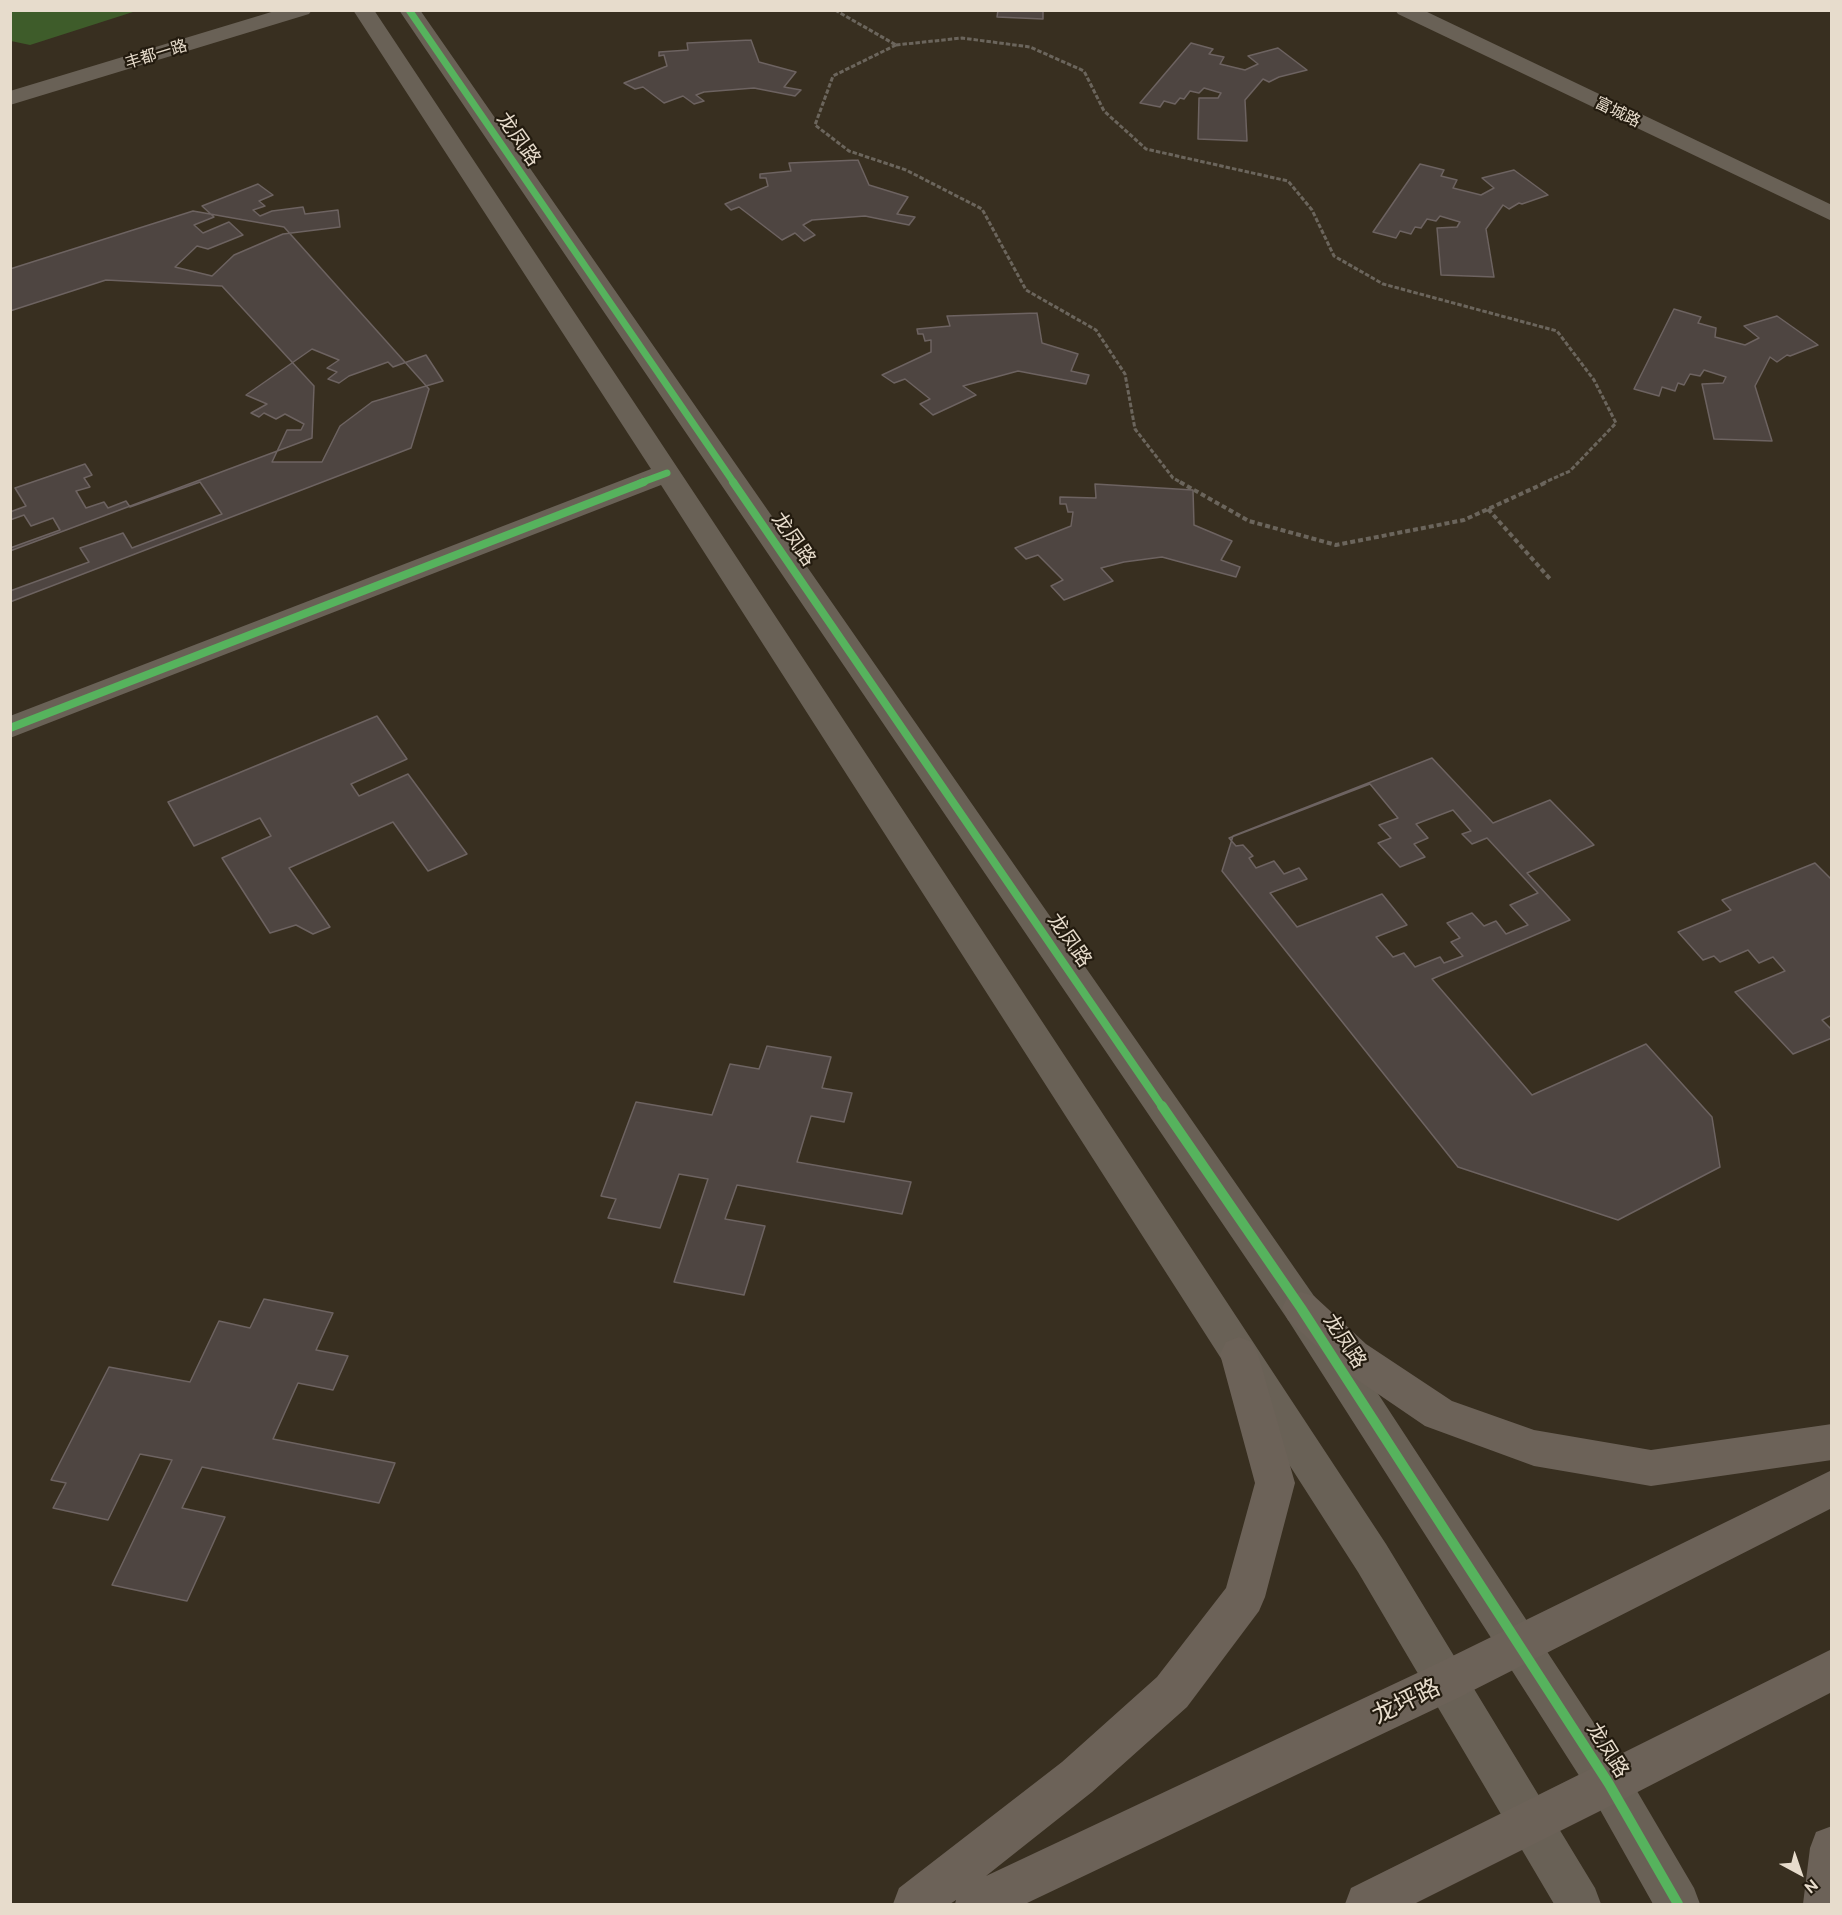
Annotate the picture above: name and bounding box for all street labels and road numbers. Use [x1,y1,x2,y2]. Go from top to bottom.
street label: 丰都一路 [123,35,189,73]
street label: 富城路 [1592,93,1644,131]
street label: 龙凤路 [492,108,546,170]
street label: 龙凤路 [767,508,821,570]
street label: 龙凤路 [1043,909,1097,971]
street label: 龙凤路 [1319,1309,1371,1373]
street label: 龙坪路 [1367,1672,1445,1730]
street label: 龙凤路 [1582,1718,1634,1782]

